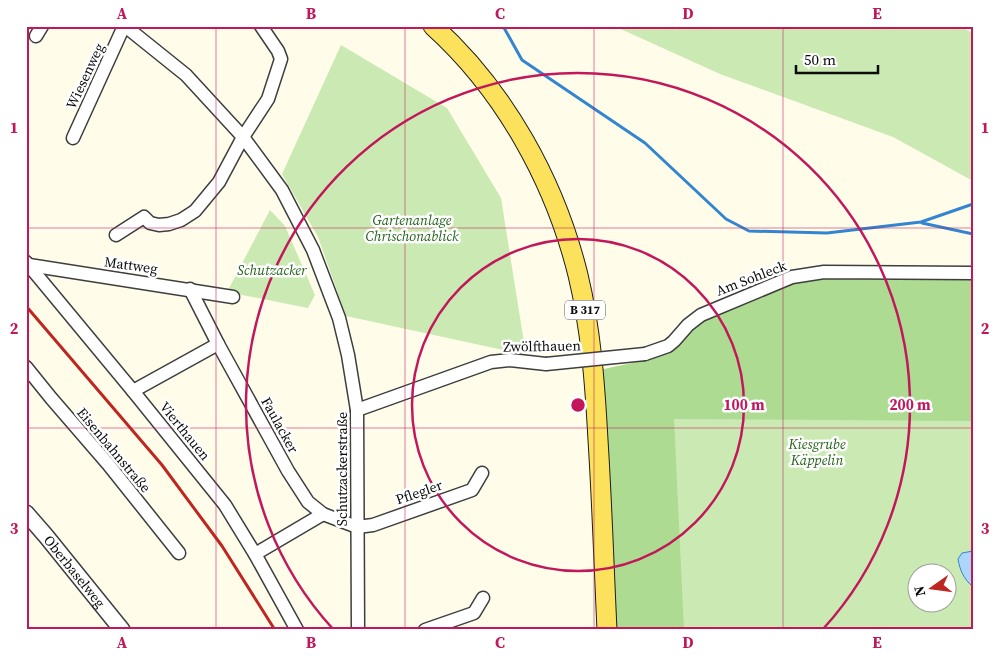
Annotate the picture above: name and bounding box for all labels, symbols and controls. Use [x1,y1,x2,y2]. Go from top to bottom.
text: A [117,2,128,24]
text: B [306,2,317,24]
text: C [495,2,505,24]
text: D [682,2,694,24]
text: E [872,2,882,24]
street label: Wiesenweg [61,40,109,112]
scale bar [796,42,879,74]
text: 50 m [804,49,836,70]
text: 1 [10,116,18,138]
text: 1 [981,116,989,138]
park label: Gartenanlage Chrischonablick [365,210,459,246]
street label: Mattweg [103,251,159,279]
street label: Am Sohleck [713,255,789,301]
park label: Schutzacker [237,260,307,280]
road number: B 317 [565,300,605,320]
text: 2 [10,317,19,339]
text: 2 [981,317,990,339]
street label: Zwölfthauen [503,335,581,357]
street label: Faulacker [256,393,304,457]
text: 100 m [723,394,765,415]
text: 200 m [889,394,931,415]
centre of rings [569,396,587,414]
street label: Vierthauen [155,397,215,465]
street label: Eisenbahnstraße [72,403,156,497]
street label: Schutzackerstraße [332,412,352,526]
park label: Kiesgrube Käppelin [787,434,846,470]
street label: Pflegler [393,475,445,509]
text: 3 [10,517,19,539]
text: 3 [981,517,990,539]
street label: Oberbaselweg [39,531,110,612]
north arrow [906,564,956,614]
text: N [908,584,930,599]
text: A [117,631,128,653]
text: B [306,631,317,653]
text: C [495,631,505,653]
text: D [682,631,694,653]
text: E [872,631,882,653]

